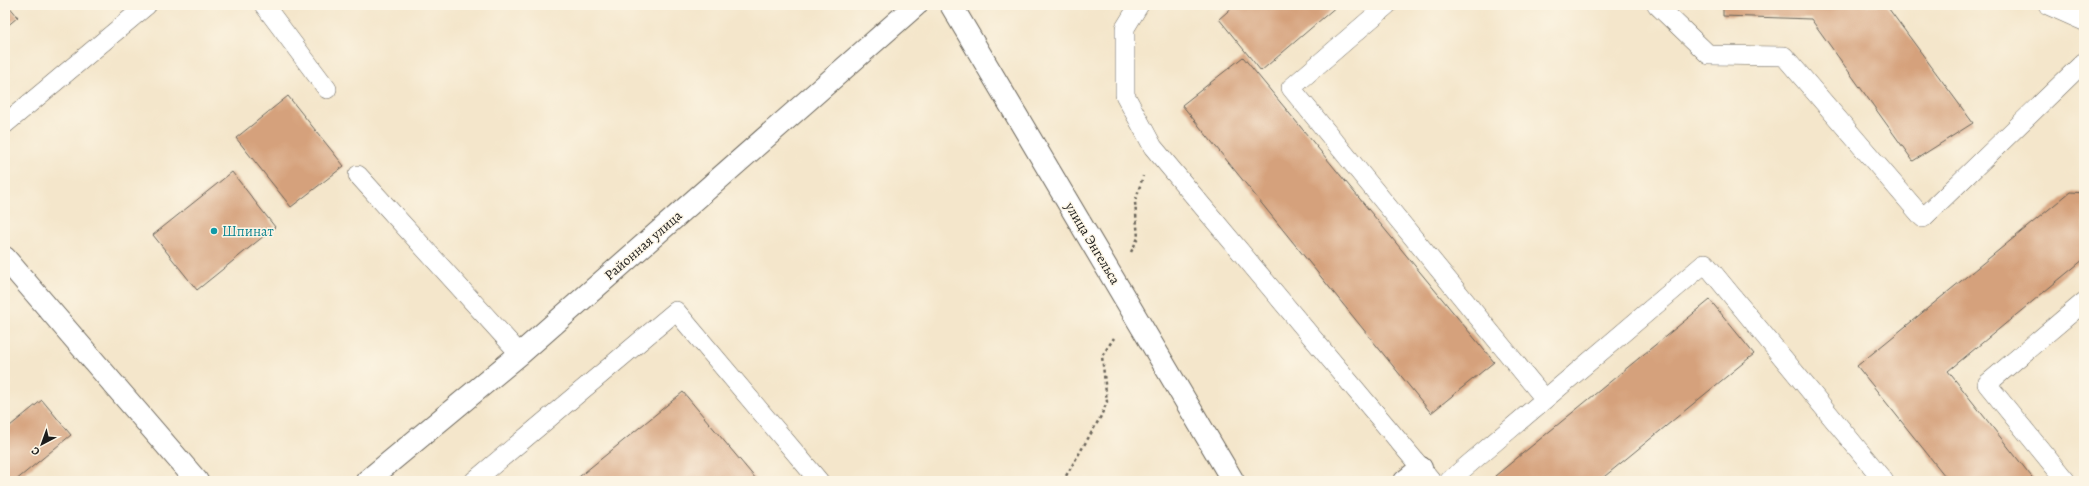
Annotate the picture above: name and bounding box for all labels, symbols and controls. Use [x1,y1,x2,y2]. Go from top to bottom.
street label: улица Энгельса [1060,198,1125,288]
street label: Районная улица [600,206,687,284]
place label: Шпинат [222,222,274,241]
marker: Шпинат [209,226,219,236]
north arrow [22,424,62,464]
text: С [28,443,43,459]

